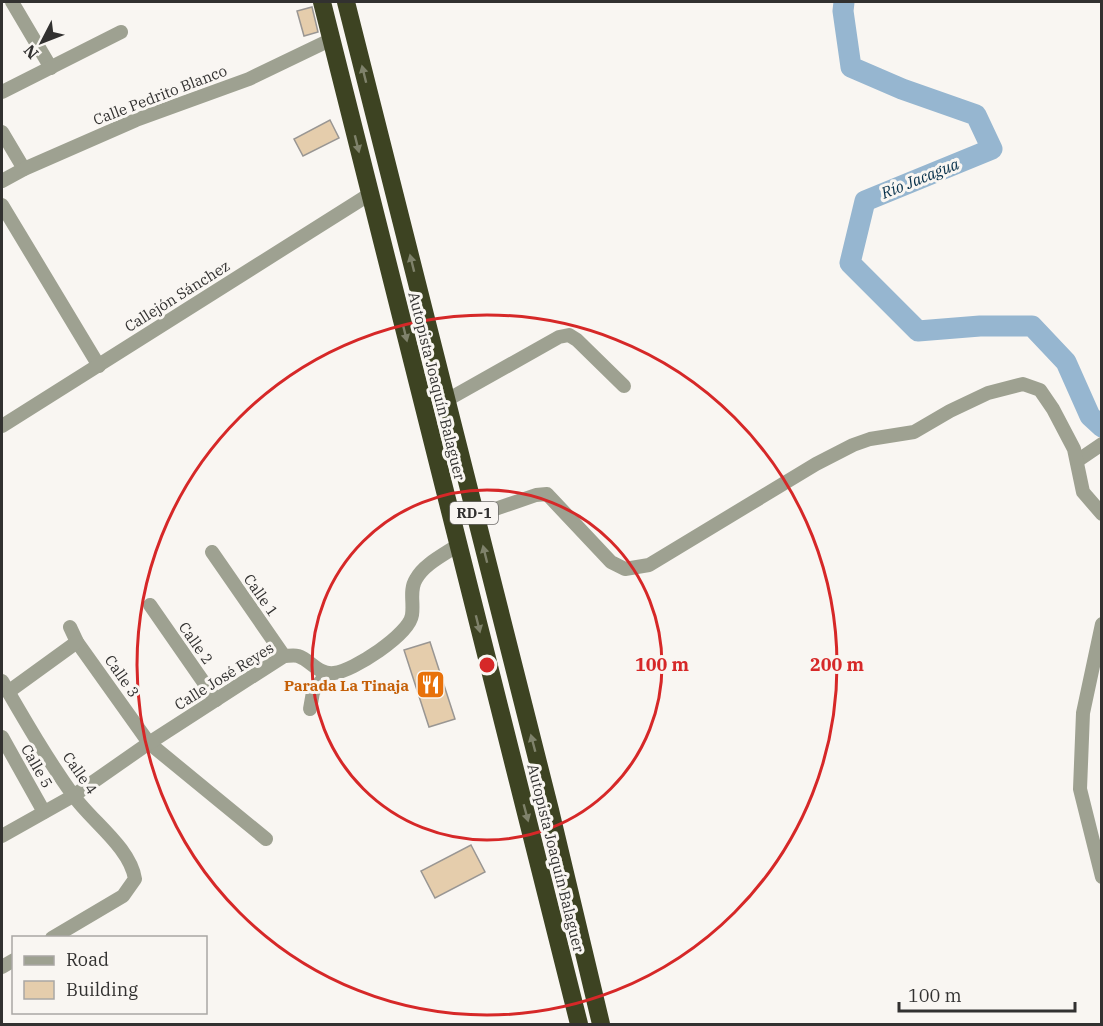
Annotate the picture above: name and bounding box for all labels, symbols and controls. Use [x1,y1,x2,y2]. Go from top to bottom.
north arrow [12,12,72,72]
text: N [19,41,43,63]
street label: Calle Pedrito Blanco [90,61,230,129]
one-way arrow [359,65,369,83]
one-way arrow [353,135,362,153]
water label: Río Jacagua [877,153,962,203]
one-way arrow [407,254,417,272]
street label: Callejón Sánchez [121,256,233,336]
street label: Autopista Joaquín Balaguer [404,290,470,483]
one-way arrow [401,324,410,342]
road number: RD-1 [450,502,498,524]
one-way arrow [479,545,489,563]
street label: Calle 1 [240,570,282,620]
one-way arrow [474,615,484,633]
street label: Calle 2 [175,618,217,668]
street label: Calle José Reyes [171,638,277,714]
street label: Calle 3 [101,651,143,701]
text: 100 m [635,653,690,676]
text: 200 m [810,653,865,676]
centre of rings [477,655,497,675]
restaurant icon: Parada La Tinaja [414,669,446,701]
place label: Parada La Tinaja [284,676,409,695]
one-way arrow [527,734,537,752]
street label: Calle 5 [17,741,57,791]
street label: Calle 4 [59,748,101,798]
street label: Autopista Joaquín Balaguer [523,762,589,955]
one-way arrow [522,804,531,822]
legend [12,936,207,1014]
text: Road [66,948,109,971]
scale bar [899,975,1074,1013]
text: Building [66,978,138,1001]
text: 100 m [908,984,962,1007]

